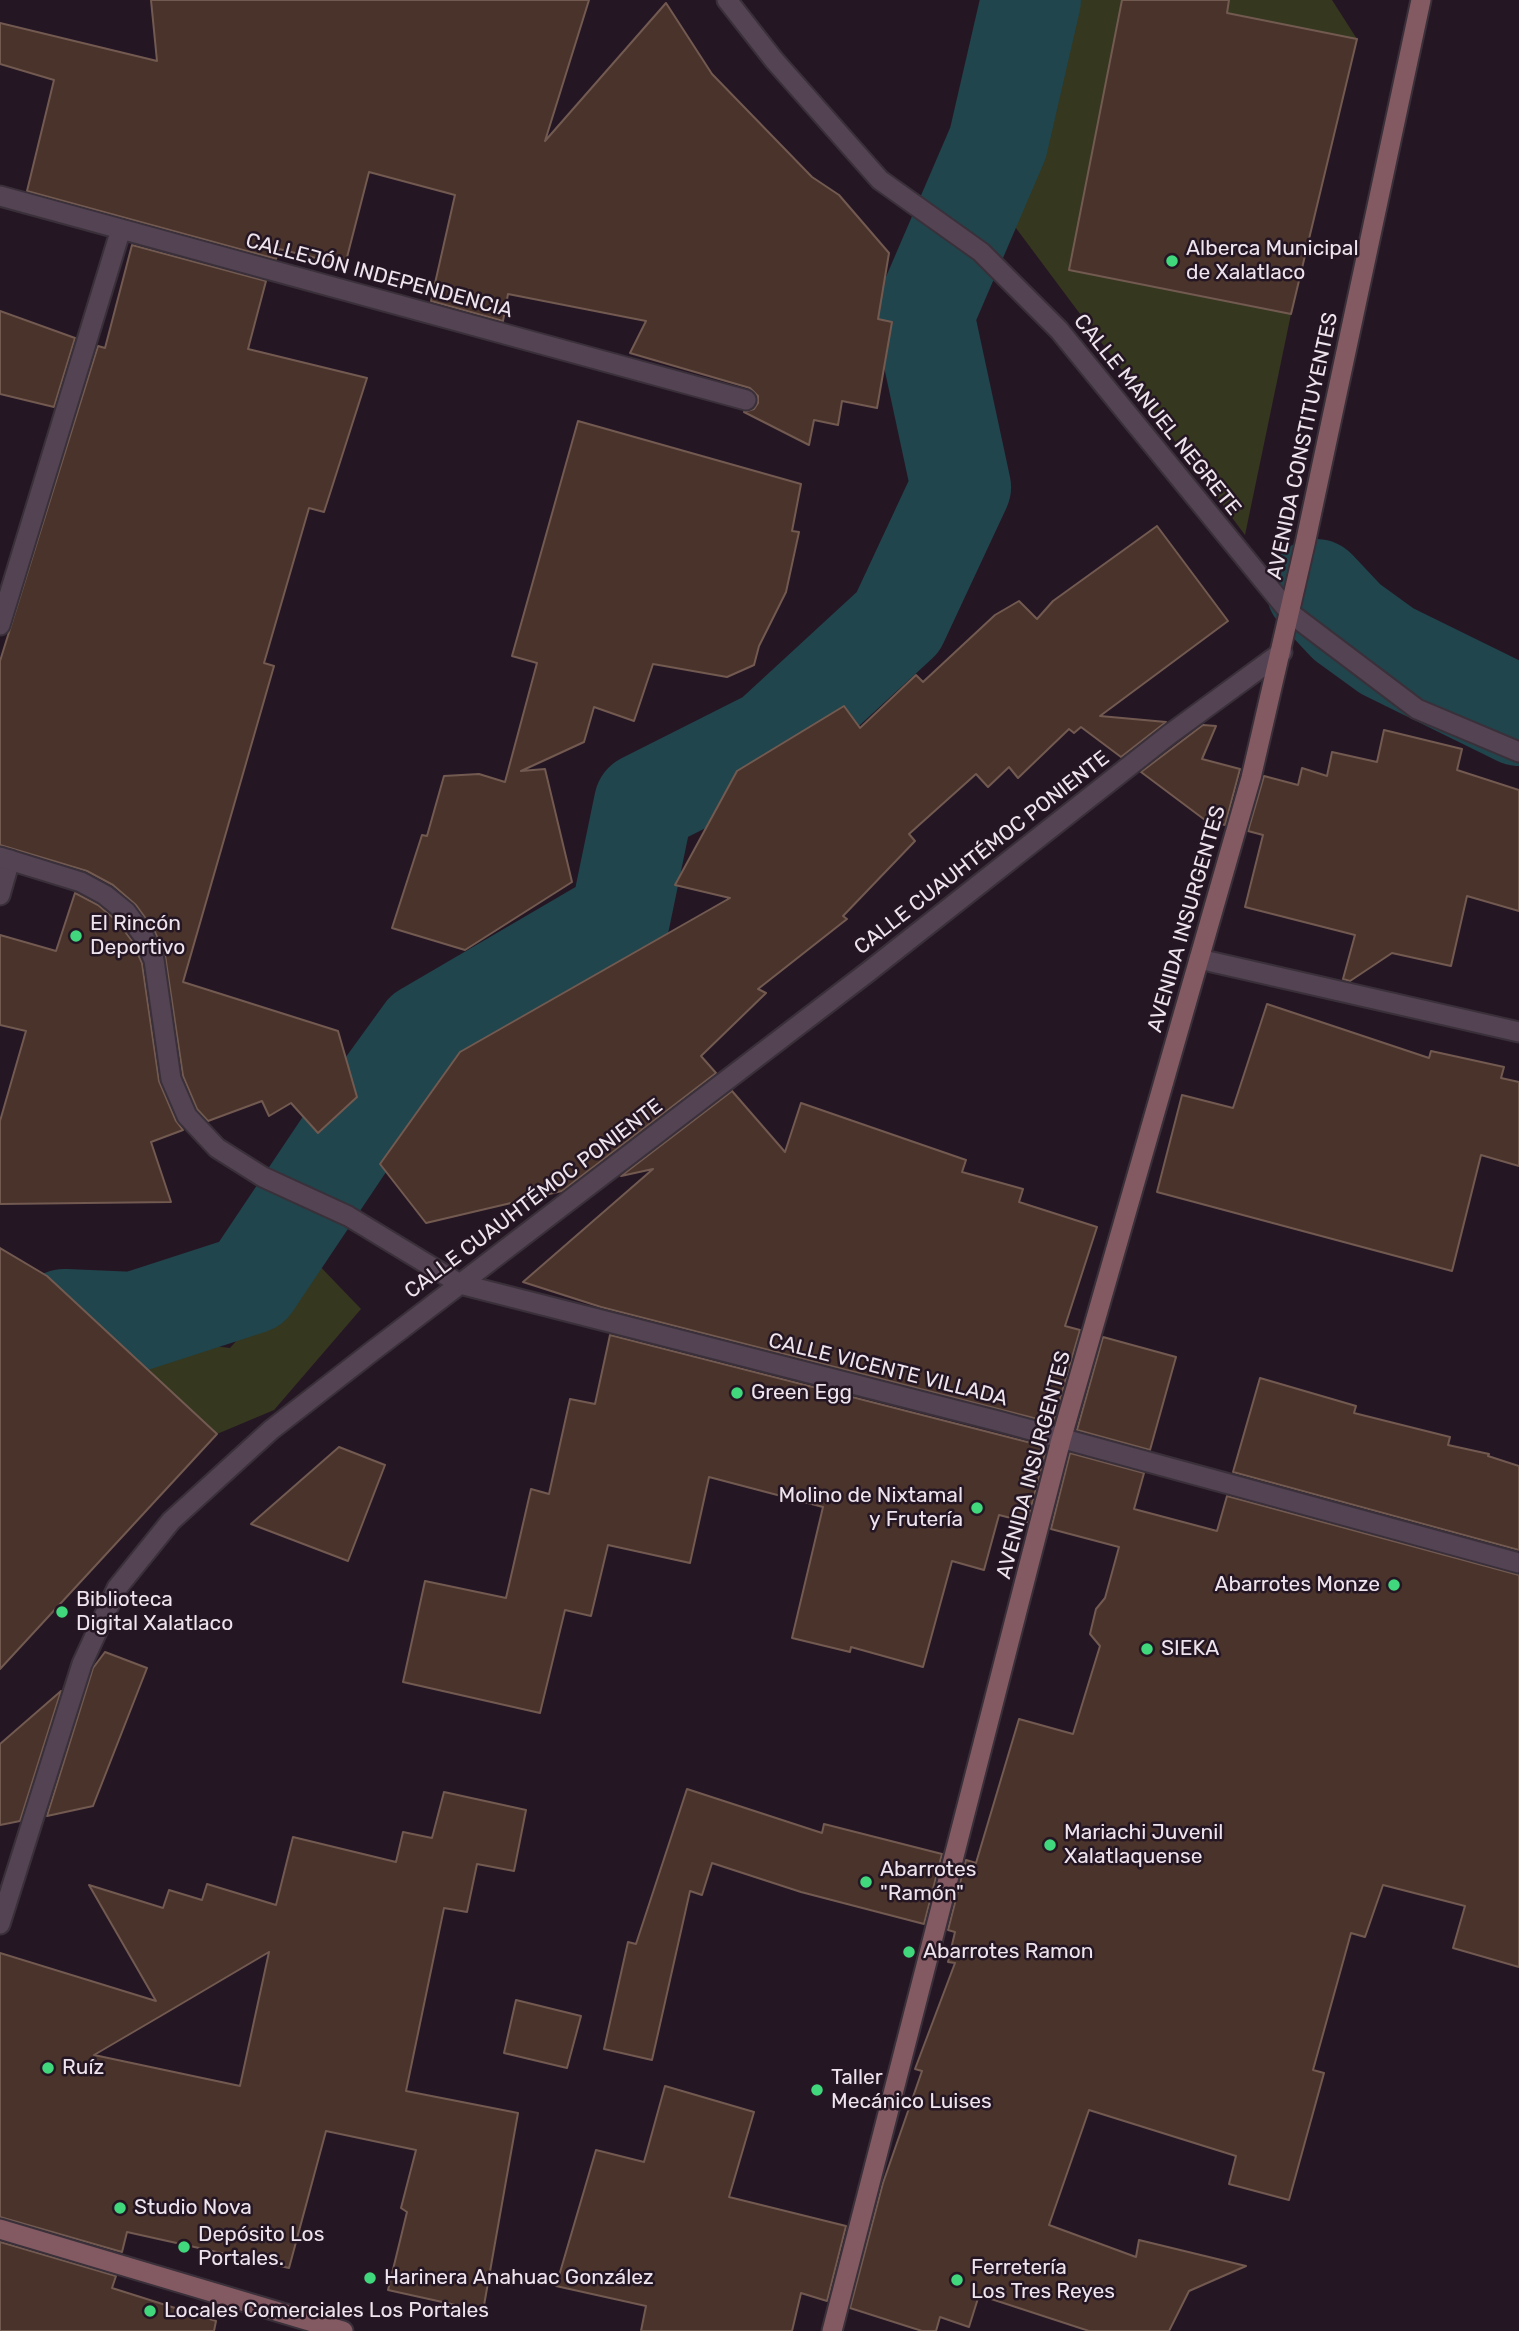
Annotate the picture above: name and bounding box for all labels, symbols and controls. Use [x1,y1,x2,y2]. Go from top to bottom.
street label: CALLEJÓN INDEPENDENCIA [243,228,515,324]
place label: Alberca Municipal de Xalatlaco [1186,236,1359,286]
marker: Alberca Municipal de Xalatlaco [1164,253,1180,269]
street label: CALLE MANUEL NEGRETE [1068,309,1246,521]
street label: AVENIDA CONSTITUYENTES [1262,310,1344,582]
street label: CALLE CUAUHTÉMOC PONIENTE [850,746,1114,960]
street label: AVENIDA INSURGENTES [1143,803,1231,1035]
place label: El Rincón Deportivo [90,911,185,961]
marker: El Rincón Deportivo [68,928,84,944]
street label: CALLE CUAUHTÉMOC PONIENTE [400,1094,668,1304]
street label: CALLE VICENTE VILLADA [766,1328,1010,1412]
street label: AVENIDA INSURGENTES [991,1348,1077,1582]
place label: Green Egg [751,1380,852,1406]
marker: Green Egg [729,1385,745,1401]
place label: Molino de Nixtamal y Frutería [779,1483,963,1533]
marker: Molino de Nixtamal y Frutería [969,1500,985,1516]
place label: Abarrotes Monze [1215,1572,1380,1598]
marker: Abarrotes Monze [1386,1577,1402,1593]
place label: Biblioteca Digital Xalatlaco [76,1587,233,1637]
marker: Biblioteca Digital Xalatlaco [54,1604,70,1620]
place label: SIEKA [1161,1636,1219,1662]
marker: SIEKA [1139,1641,1155,1657]
place label: Mariachi Juvenil Xalatlaquense [1064,1820,1223,1870]
marker: Mariachi Juvenil Xalatlaquense [1042,1837,1058,1853]
place label: Abarrotes "Ramón" [880,1857,977,1907]
marker: Abarrotes "Ramón" [858,1874,874,1890]
place label: Abarrotes Ramon [923,1939,1093,1965]
marker: Abarrotes Ramon [901,1944,917,1960]
place label: Ruíz [62,2055,104,2081]
marker: Ruíz [40,2060,56,2076]
place label: Taller Mecánico Luises [831,2065,992,2115]
marker: Taller Mecánico Luises [809,2082,825,2098]
place label: Studio Nova [134,2195,252,2221]
marker: Studio Nova [112,2200,128,2216]
place label: Depósito Los Portales. [198,2222,324,2272]
marker: Depósito Los Portales. [176,2239,192,2255]
place label: Ferretería Los Tres Reyes [971,2255,1115,2305]
place label: Harinera Anahuac González [384,2265,654,2291]
marker: Harinera Anahuac González [362,2270,378,2286]
marker: Ferretería Los Tres Reyes [949,2272,965,2288]
place label: Locales Comerciales Los Portales [164,2298,489,2324]
marker: Locales Comerciales Los Portales [142,2303,158,2319]

